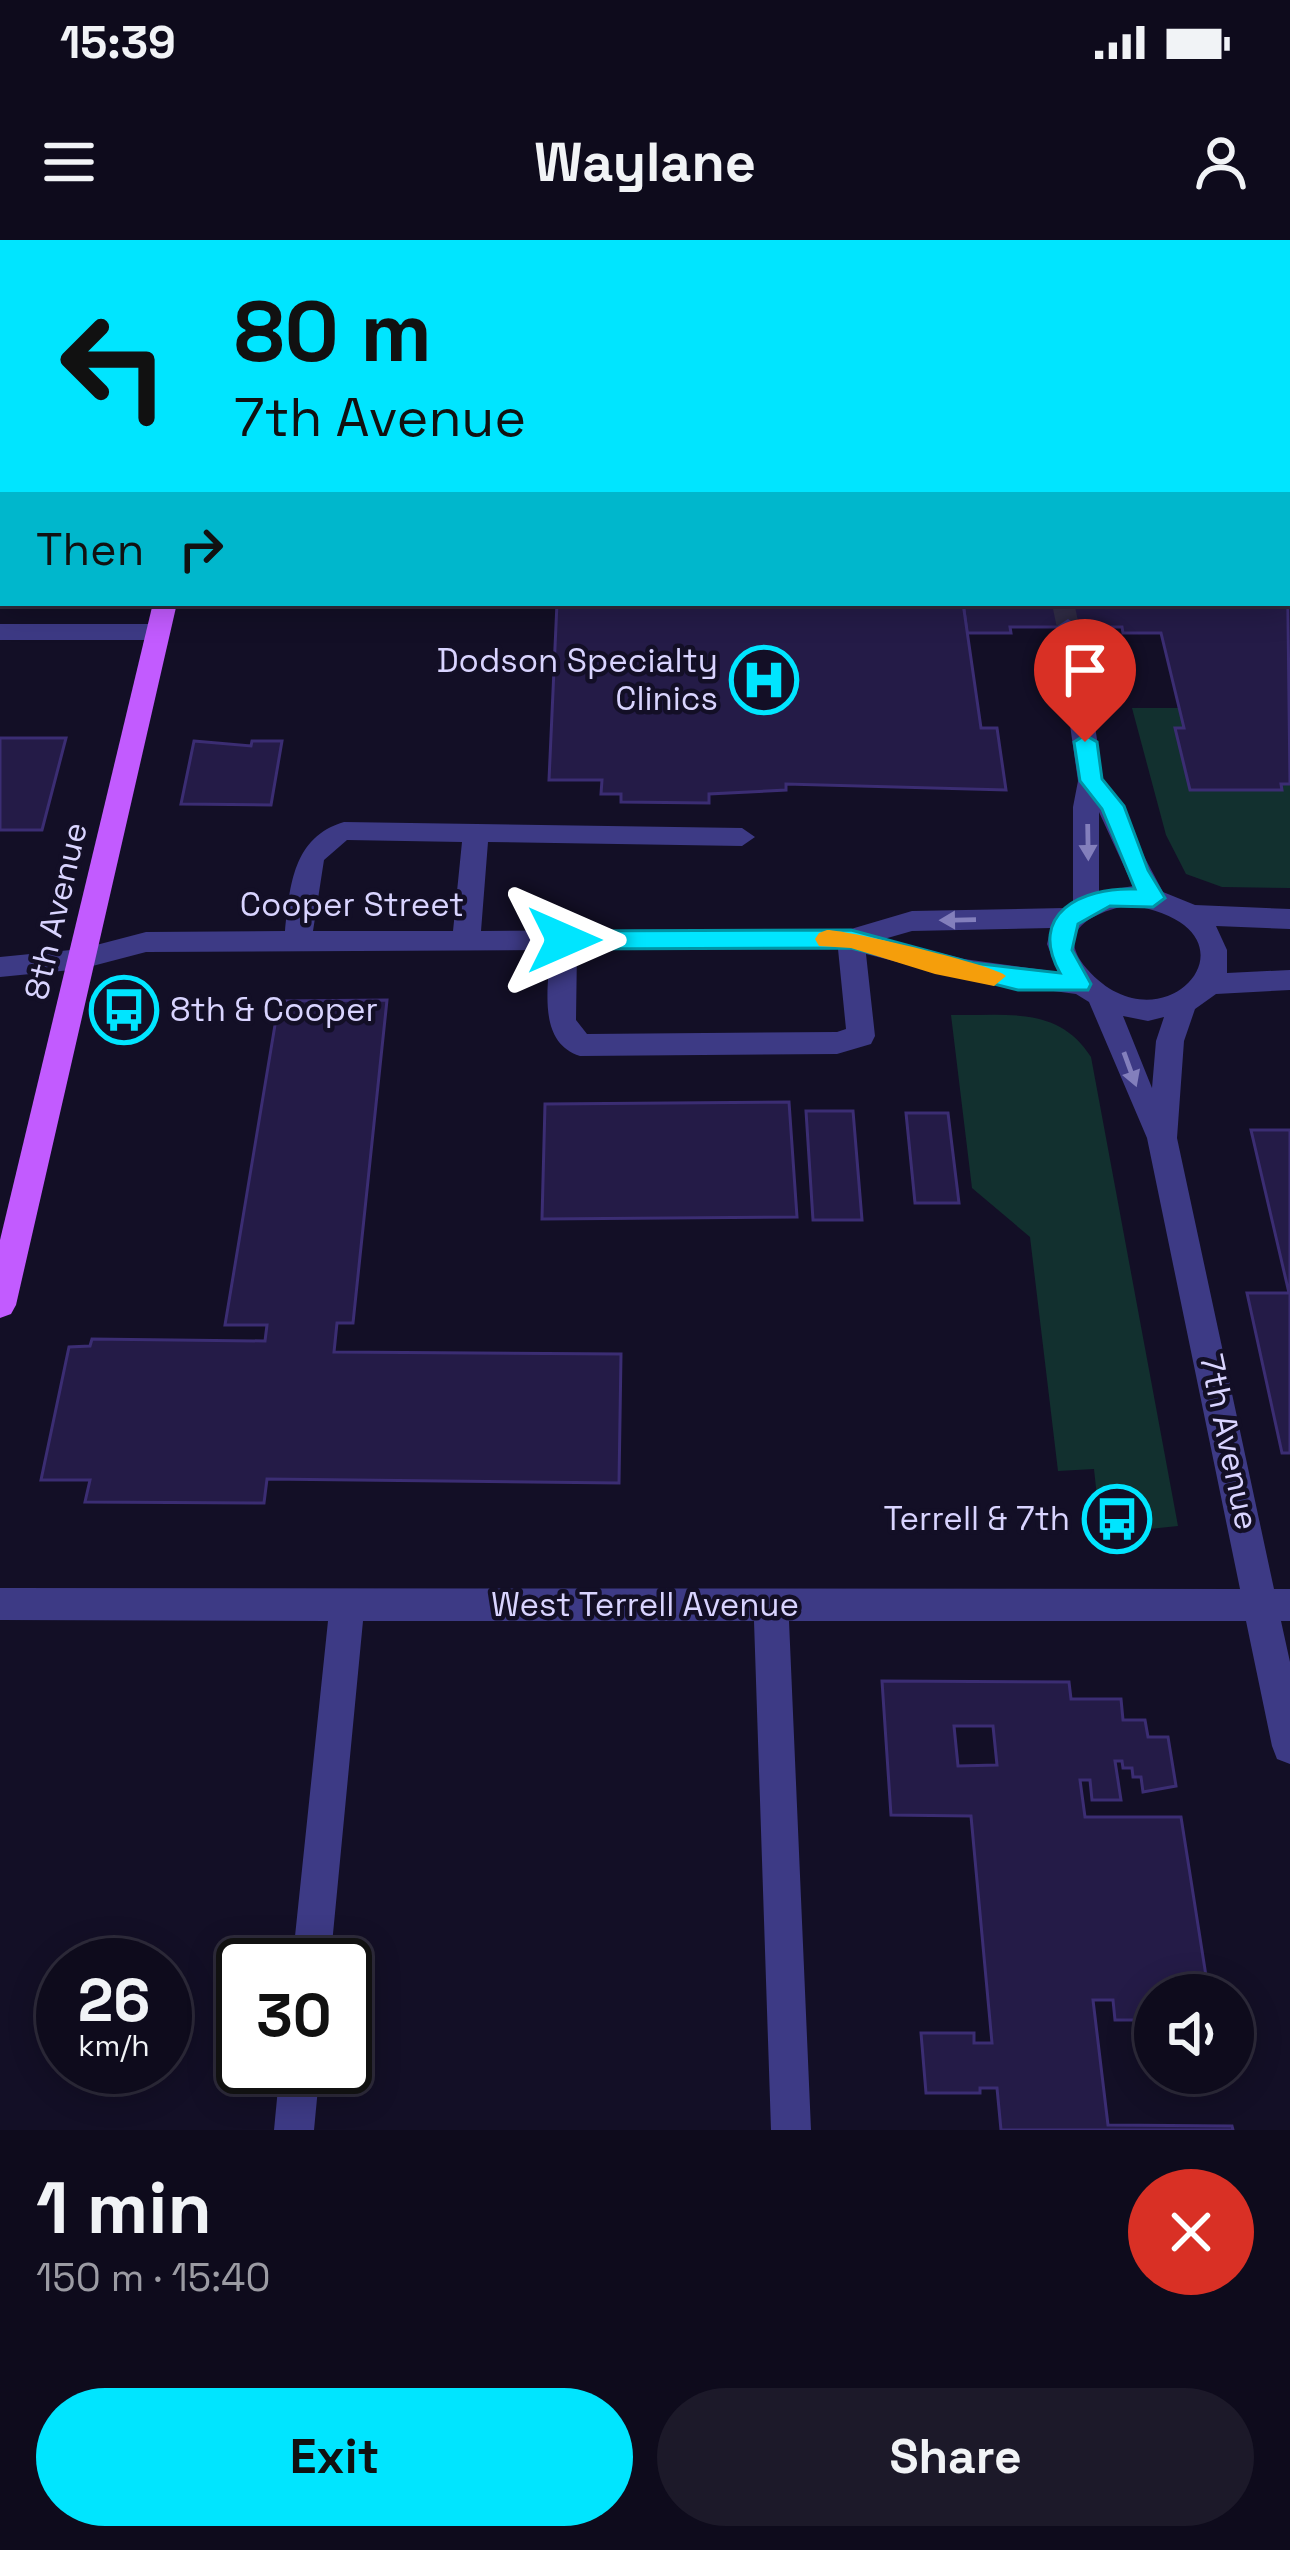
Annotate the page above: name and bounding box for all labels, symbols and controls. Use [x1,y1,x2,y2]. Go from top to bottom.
text: 15:39 [60,14,176,71]
text: Waylane [534,128,756,197]
icon: menu [36,129,102,195]
icon: person [1188,129,1254,195]
text: 80 m [234,278,432,386]
icon: left [36,288,192,444]
text: 7th Avenue [234,383,526,452]
icon: right [168,516,234,582]
text: Then [36,521,144,578]
pin [1034,619,1136,742]
icon: arrive [1052,637,1118,703]
place label: Dodson Specialty Clinics [437,640,718,720]
hospital icon: Dodson Specialty Clinics [729,645,799,715]
street label: 8th Avenue [15,818,97,1004]
one-way arrow [1078,824,1097,862]
position arrow [501,877,627,1003]
street label: Cooper Street [240,884,464,926]
one-way arrow [938,910,976,929]
bus stop icon: 8th & Cooper [89,975,159,1045]
place label: 8th & Cooper [170,989,378,1031]
one-way arrow [1122,1052,1141,1088]
street label: 7th Avenue [1190,1350,1268,1534]
bus stop icon: Terrell & 7th [1082,1484,1152,1554]
place label: Terrell & 7th [883,1498,1070,1540]
street label: West Terrell Avenue [491,1584,799,1626]
speed limit sign: 30 [216,1938,372,2094]
text: 26 [78,1962,150,2039]
map controls [1134,1974,1254,2094]
button: sound [1134,1974,1254,2094]
text: km/h [78,2026,150,2065]
text: 1 min [36,2162,212,2254]
button: close [1128,2169,1254,2295]
text: 150 m · 15:40 [36,2253,270,2302]
button: Exit [36,2388,633,2526]
button: Share [657,2388,1254,2526]

